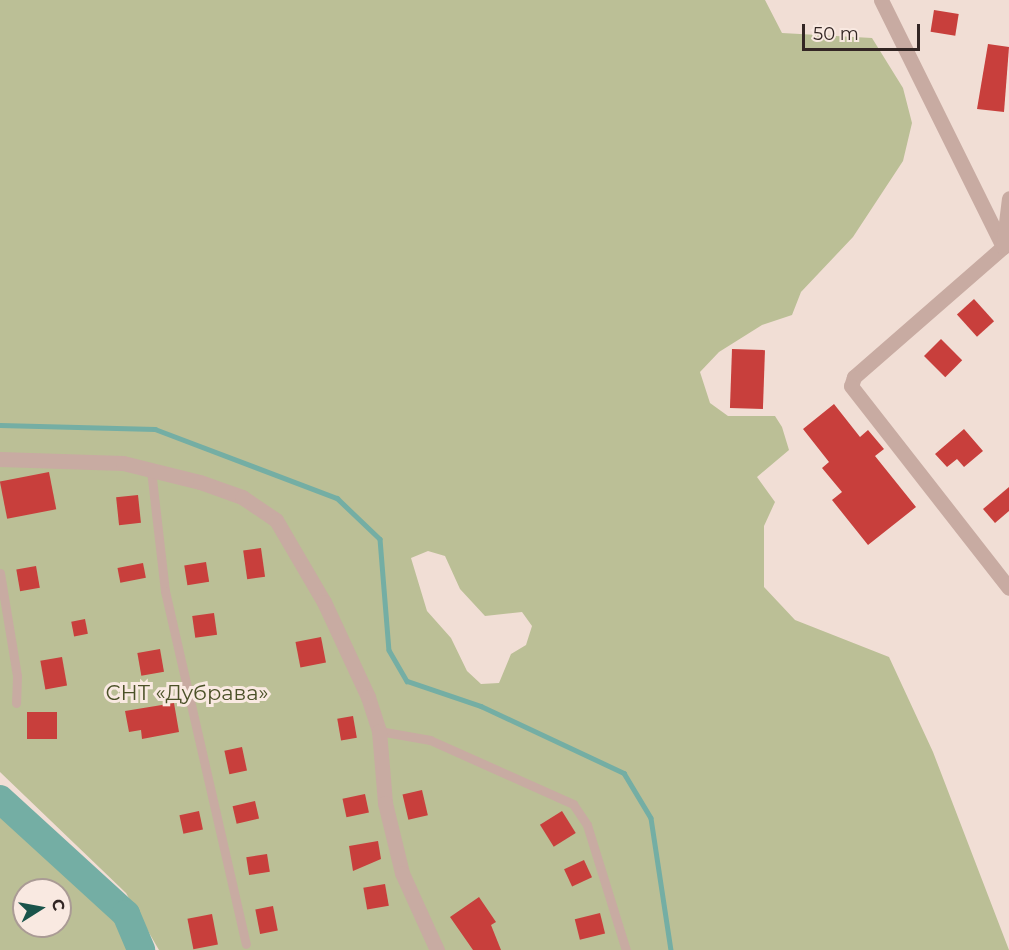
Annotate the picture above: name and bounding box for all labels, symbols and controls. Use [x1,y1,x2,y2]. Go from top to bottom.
scale bar [805,12,924,50]
text: 50 m [813,23,859,45]
park label: СНТ «Дубрава» [105,680,269,706]
north arrow [12,878,72,938]
text: С [48,897,69,912]

